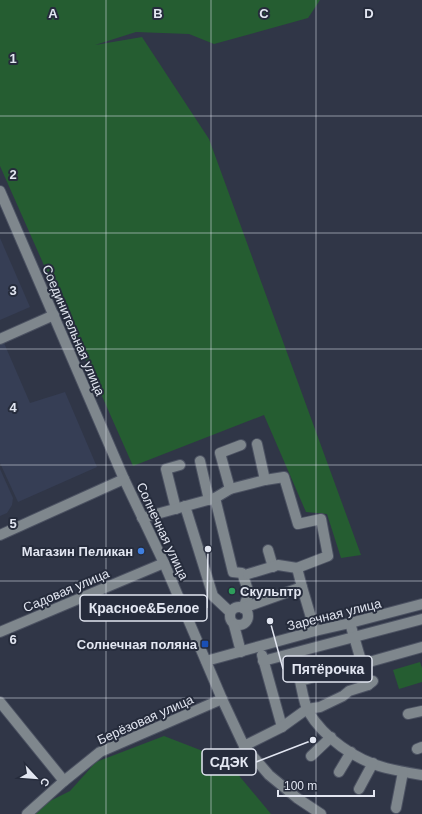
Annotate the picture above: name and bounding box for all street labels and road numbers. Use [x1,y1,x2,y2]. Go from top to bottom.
street label: Соединительная улица [39,263,108,399]
street label: Солнечная улица [133,480,192,583]
street label: Садовая улица [21,565,112,615]
street label: Заречная улица [285,595,384,633]
street label: Берёзовая улица [95,691,196,747]

